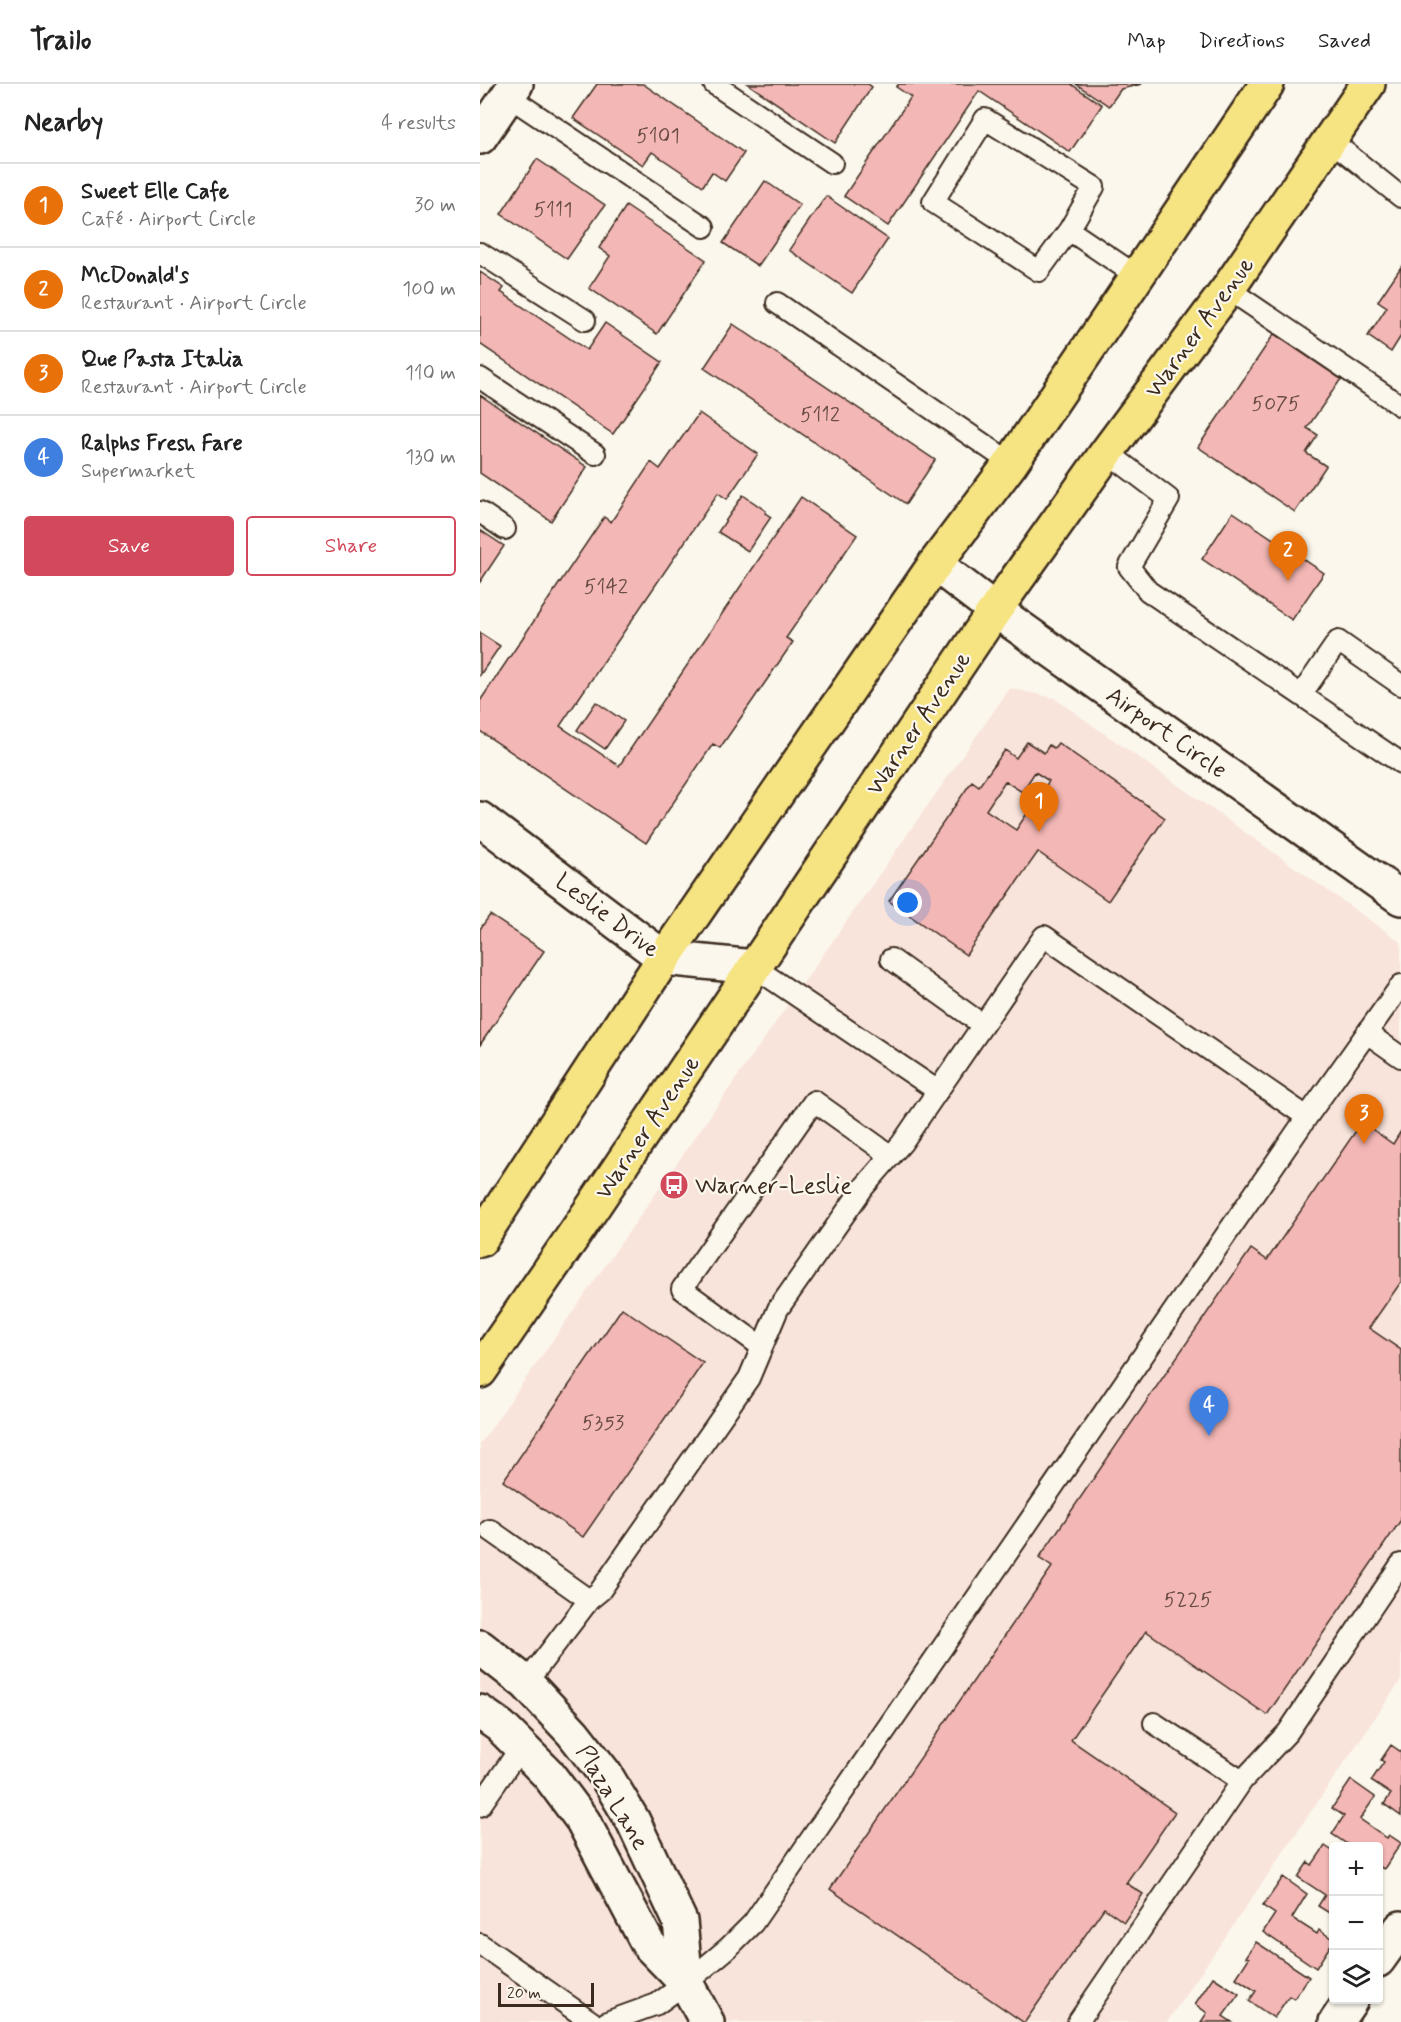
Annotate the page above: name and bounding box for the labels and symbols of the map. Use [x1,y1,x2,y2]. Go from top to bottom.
house number: 5101 [636,122,680,150]
house number: 5111 [533,196,573,224]
street label: Warner Avenue [1139,251,1262,405]
house number: 5075 [1252,390,1300,418]
house number: 5112 [800,401,840,429]
pin: 2 [1268,532,1308,581]
house number: 5142 [584,573,628,601]
street label: Warner Avenue [860,646,979,802]
street label: Airport Circle [1100,680,1233,786]
pin: 1 [1020,782,1058,832]
street label: Leslie Drive [549,867,666,966]
your location [893,888,922,917]
street label: Warner Avenue [589,1050,708,1206]
pin: 3 [1344,1094,1384,1144]
bus stop icon: Warner-Leslie [658,1169,690,1201]
place label: Warner-Leslie [695,1171,852,1202]
pin: 4 [1190,1386,1228,1436]
house number: 5353 [582,1409,625,1437]
house number: 5225 [1164,1586,1212,1614]
street label: Plaza Lane [568,1740,655,1856]
scale bar [498,1980,594,2008]

